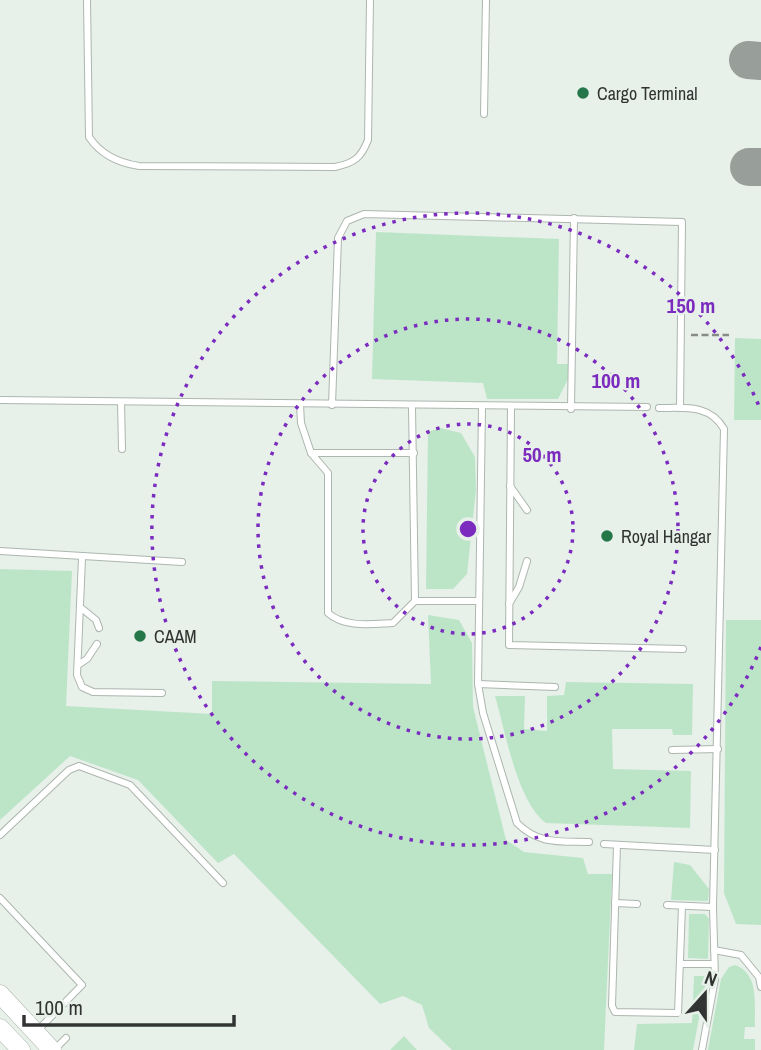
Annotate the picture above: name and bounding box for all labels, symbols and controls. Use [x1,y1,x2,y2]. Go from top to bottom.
place label: Cargo Terminal [597,81,698,106]
marker: Cargo Terminal [575,85,591,101]
text: 150 m [667,291,715,320]
text: 100 m [592,366,640,395]
text: 50 m [522,440,562,469]
centre of rings [456,517,480,541]
place label: Royal Hangar [621,524,711,549]
marker: Royal Hangar [599,528,615,544]
place label: CAAM [154,624,197,649]
marker: CAAM [132,628,148,644]
north arrow [670,959,740,1029]
text: N [701,964,721,992]
scale bar [24,984,234,1028]
text: 100 m [35,993,83,1022]

